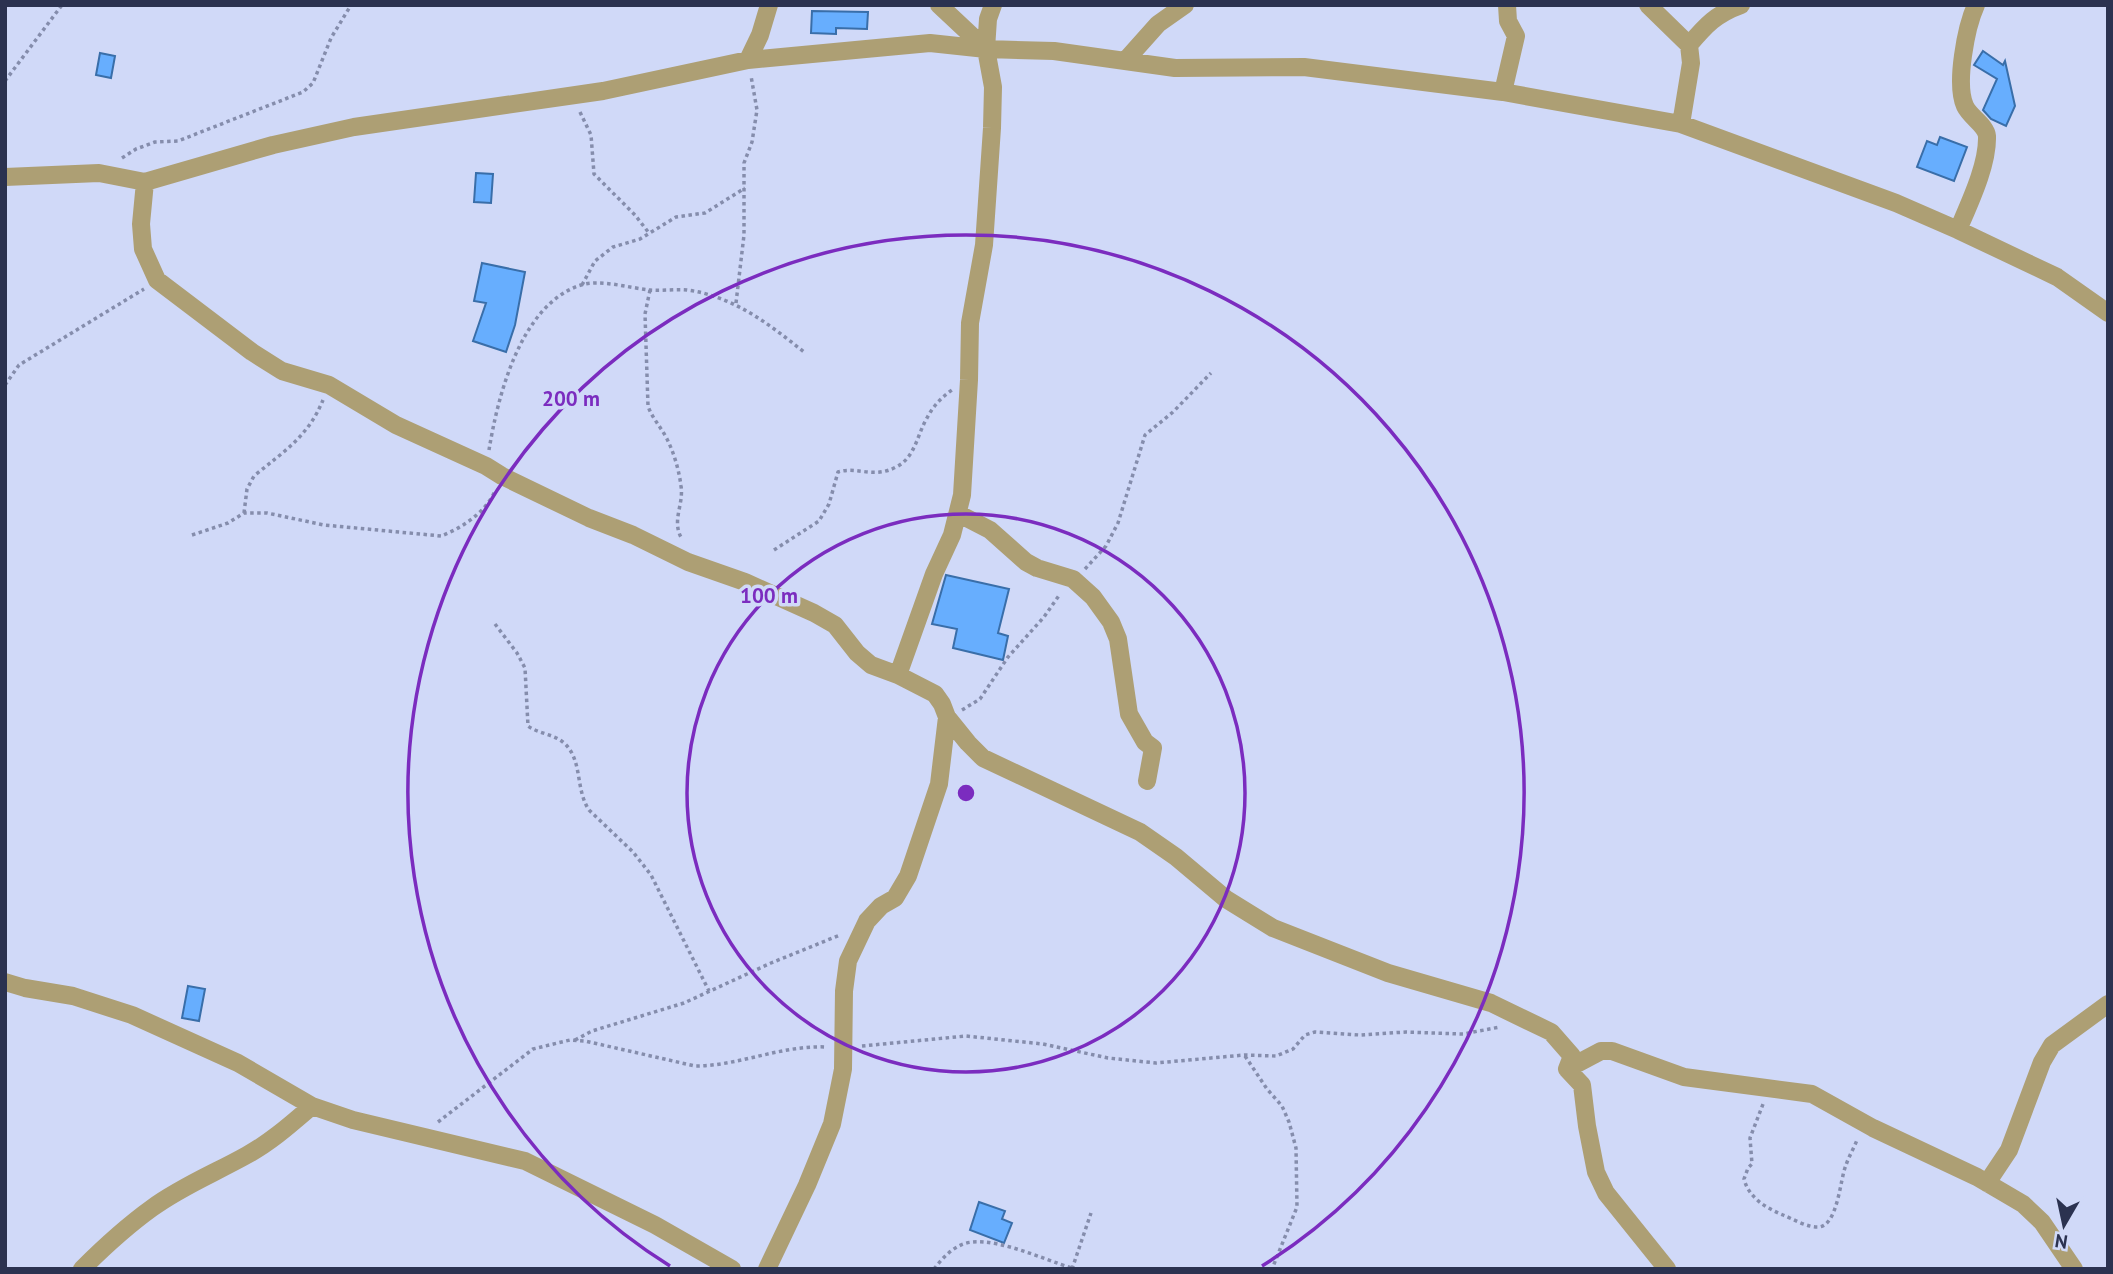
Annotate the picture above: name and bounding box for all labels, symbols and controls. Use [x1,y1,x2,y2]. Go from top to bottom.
text: 200 m [542,385,600,412]
text: 100 m [740,582,798,609]
centre of rings [954,781,978,805]
north arrow [2029,1190,2099,1260]
text: N [2053,1229,2069,1255]

